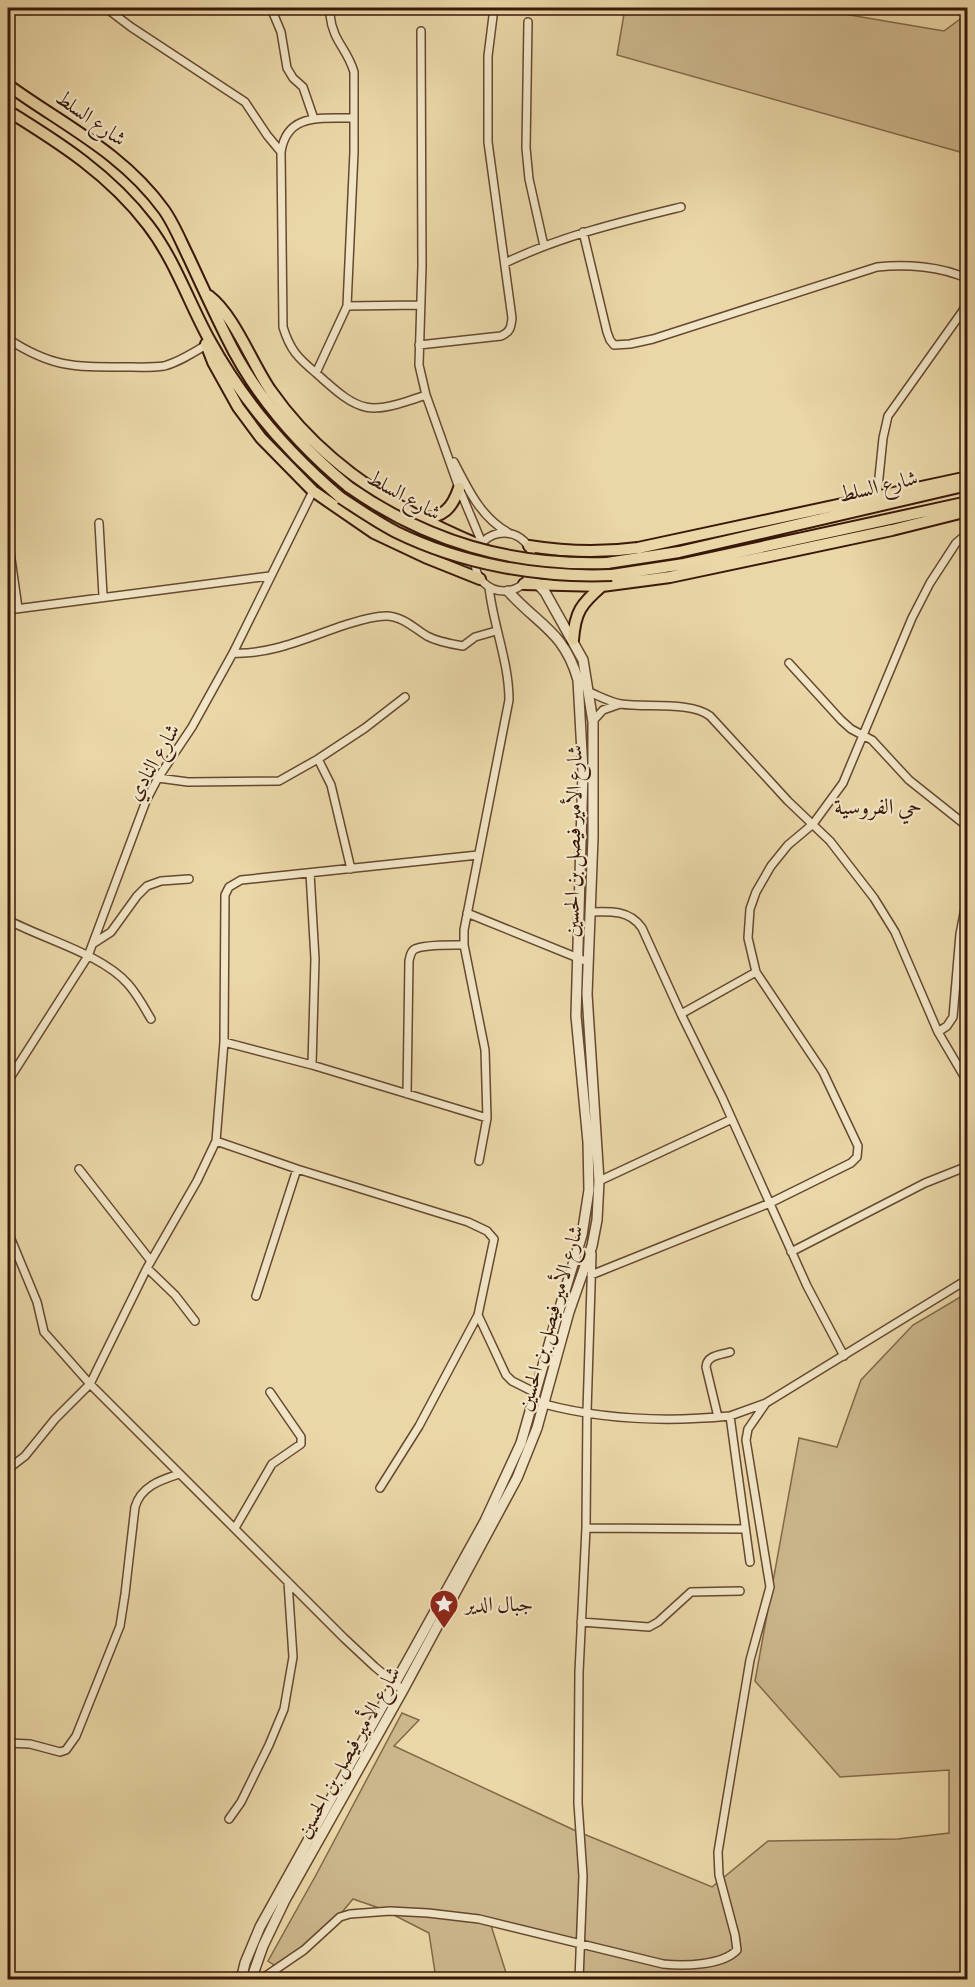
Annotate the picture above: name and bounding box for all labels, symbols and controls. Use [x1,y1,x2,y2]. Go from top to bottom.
street label: شارع السلط [48,83,132,156]
street label: شارع السلط [360,463,446,530]
street label: شارع السلط [836,463,921,513]
street label: شارع النادي [120,719,190,807]
street label: شارع الأمير فيصل بن الحسين [556,745,593,937]
district label: حي الفروسية [834,792,922,825]
street label: شارع الأمير فيصل بن الحسين [509,1221,594,1415]
place icon: جبال الدير [428,1588,460,1630]
place label: جبال الدير [463,1590,533,1618]
street label: شارع الأمير فيصل بن الحسين [288,1661,410,1845]

